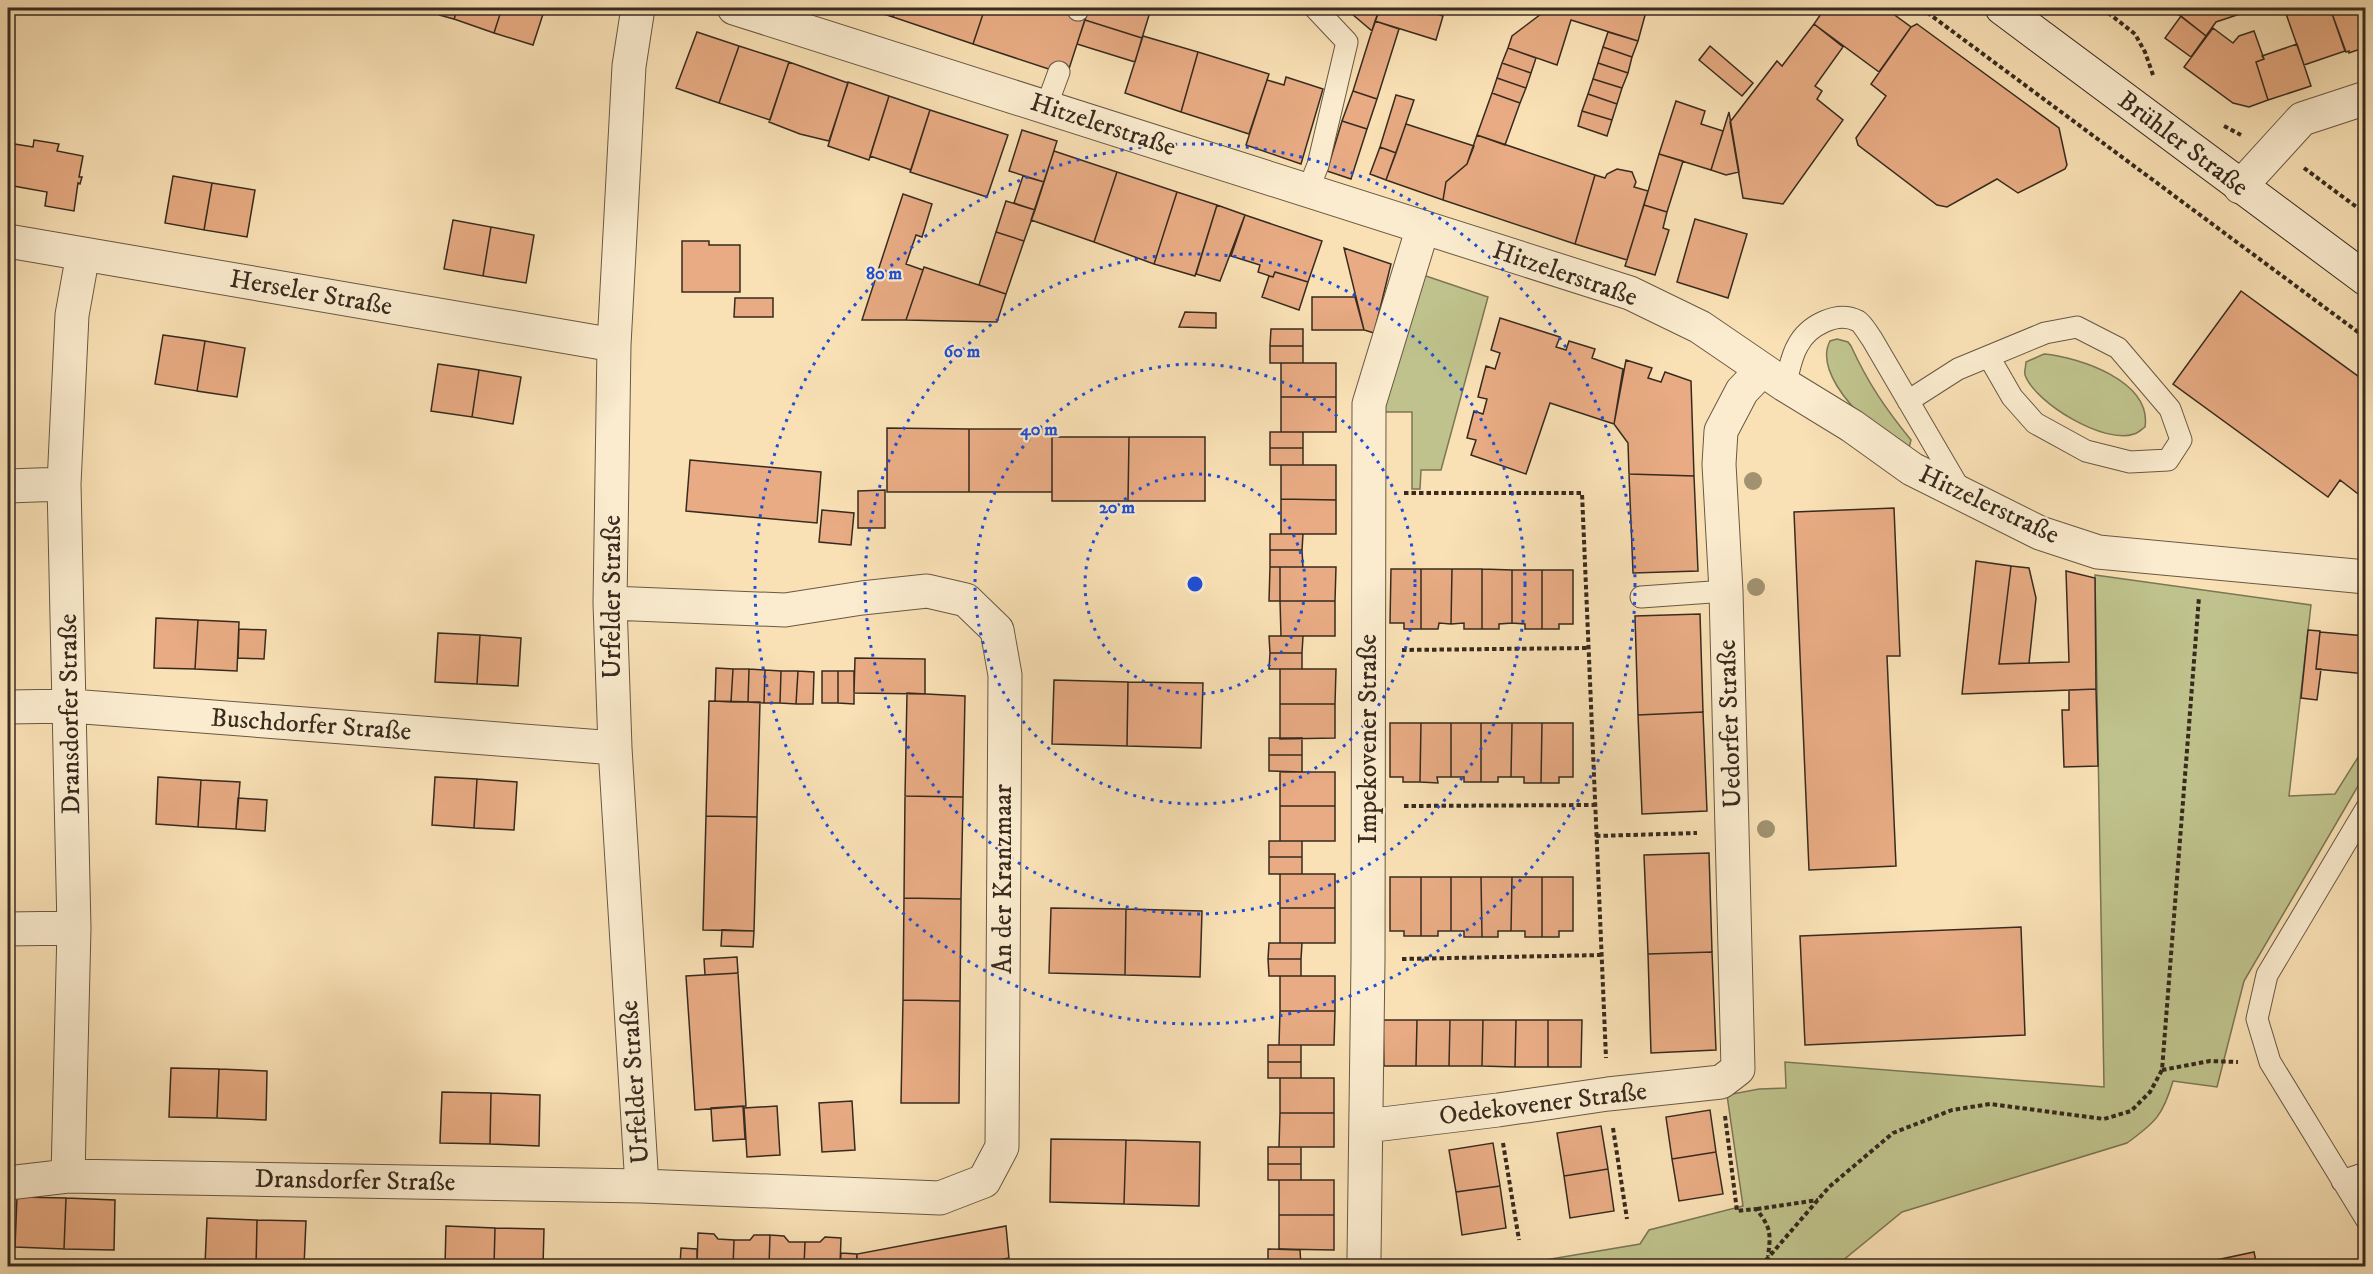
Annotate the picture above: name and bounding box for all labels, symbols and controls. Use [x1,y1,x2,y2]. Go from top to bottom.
street label: Brühler Straße [2111,84,2255,204]
street label: Hitzelerstraße [1026,86,1180,164]
street label: Hitzelerstraße [1488,234,1642,314]
street label: Herseler Straße [227,262,395,324]
text: 80 m [866,263,903,285]
text: 60 m [944,341,981,363]
text: 40 m [1019,419,1058,441]
street label: Hitzelerstraße [1914,458,2064,552]
text: 20 m [1099,497,1135,519]
street label: Urfelder Straße [596,515,629,679]
centre of rings [1185,574,1205,594]
street label: Dransdorfer Straße [52,613,88,815]
street label: Impekovener Straße [1352,634,1385,844]
street label: Uedorfer Straße [1711,639,1749,809]
street label: Buschdorfer Straße [210,702,412,748]
street label: An der Kranzmaar [987,784,1020,974]
street label: Urfelder Straße [613,999,657,1165]
street label: Oedekovener Straße [1437,1075,1649,1133]
street label: Dransdorfer Straße [254,1163,456,1199]

